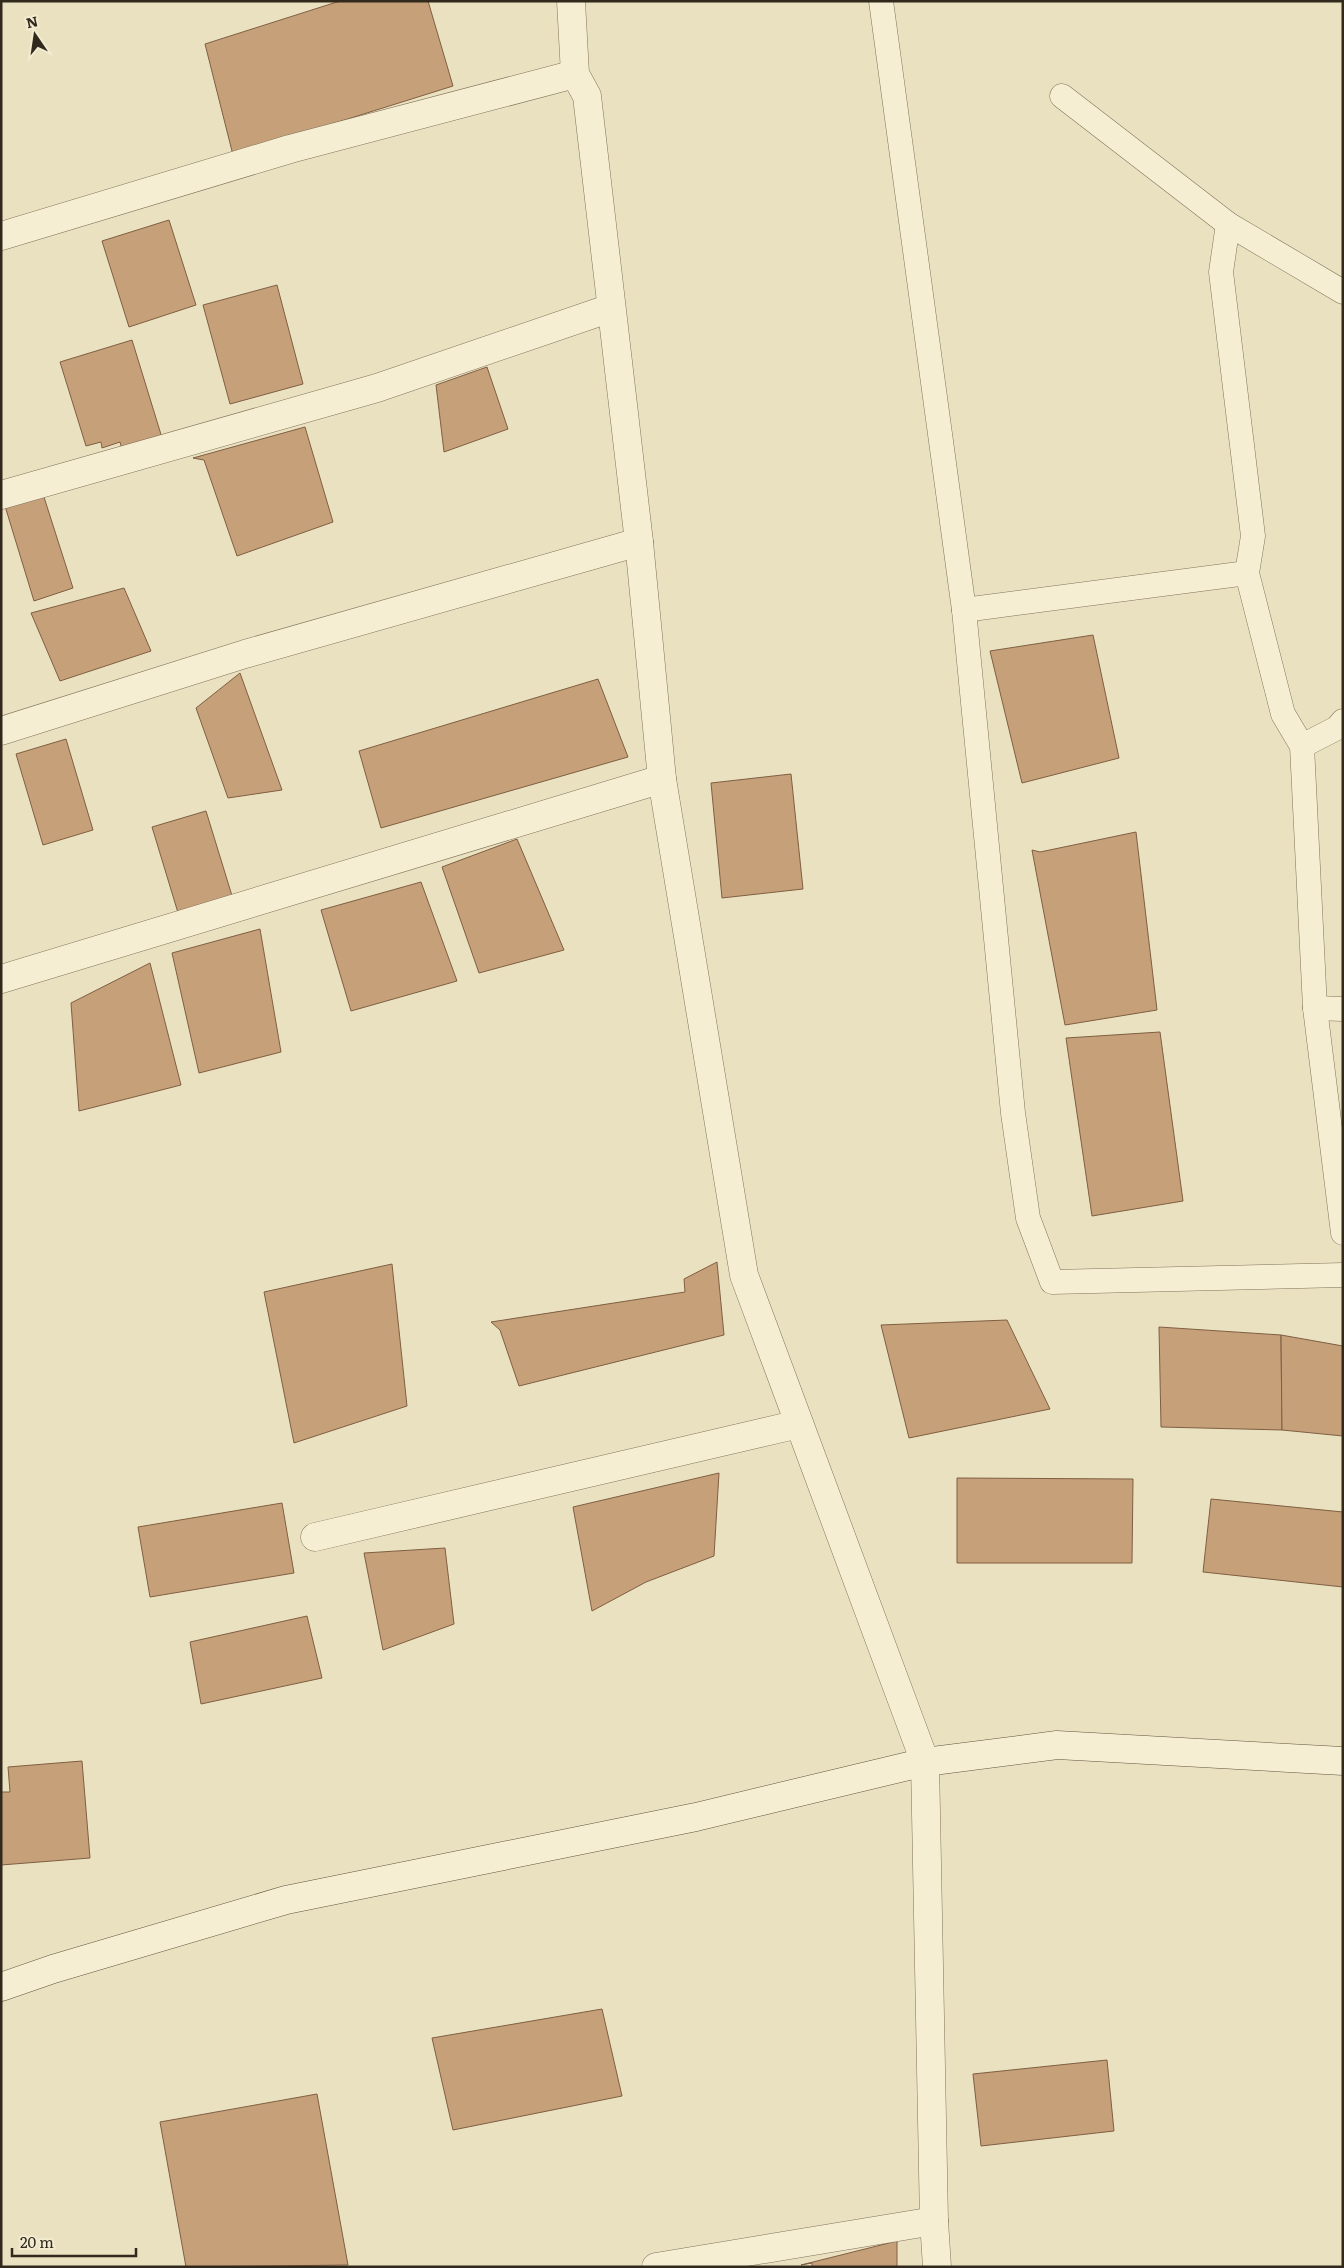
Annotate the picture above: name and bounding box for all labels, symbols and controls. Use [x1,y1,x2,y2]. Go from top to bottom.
north arrow [10,10,60,60]
text: N [24,10,40,32]
scale bar [12,2226,136,2258]
text: 20 m [20,2230,54,2253]

